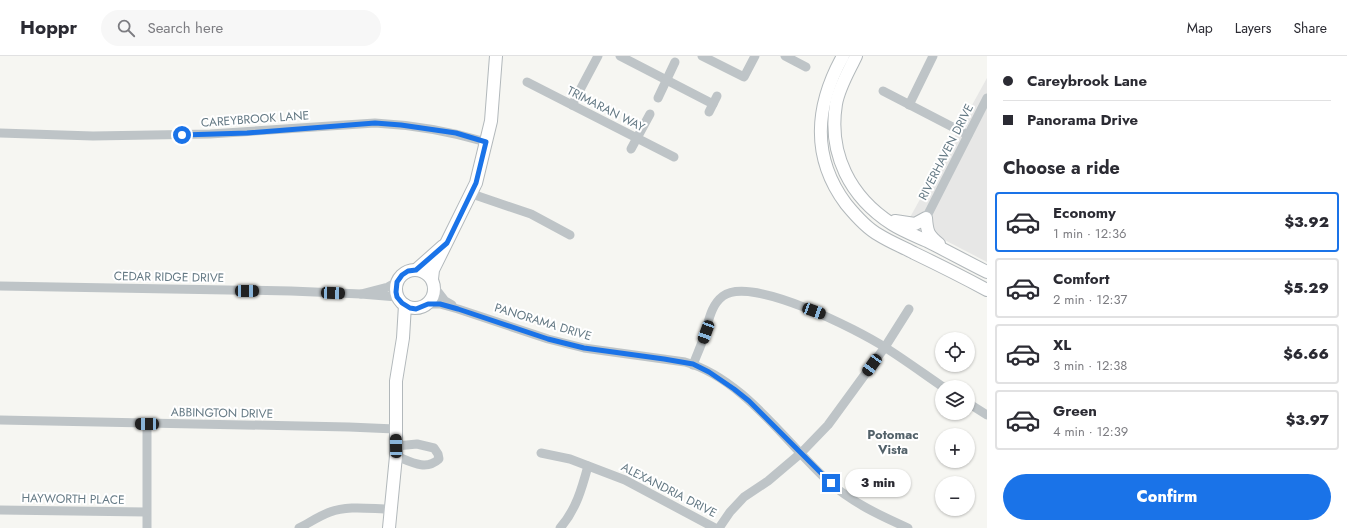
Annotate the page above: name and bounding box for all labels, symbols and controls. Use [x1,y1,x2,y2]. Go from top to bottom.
search box [101,10,381,46]
text: Hoppr [20,14,77,41]
icon: search [115,17,137,39]
text: Search here [147,17,223,39]
text: Map [1187,18,1213,38]
text: Layers [1235,18,1271,38]
text: Share [1293,18,1327,38]
text: Careybrook Lane [1027,70,1147,92]
street label: TRIMARAN WAY [564,82,648,136]
street label: RIVERHAVEN DRIVE [914,101,978,203]
street label: CAREYBROOK LANE [200,106,310,132]
text: Panorama Drive [1027,109,1138,131]
route start [173,126,191,144]
text: Choose a ride [1003,155,1120,181]
text: Economy [1053,202,1116,224]
icon: car [1005,204,1041,240]
text: $3.92 [1284,211,1329,233]
text: 1 min · 12:36 [1053,224,1127,243]
street label: CEDAR RIDGE DRIVE [114,267,224,287]
text: Comfort [1053,268,1110,290]
icon: car [1005,270,1041,306]
text: $5.29 [1284,277,1329,299]
car [235,285,259,297]
car [321,287,345,299]
text: 2 min · 12:37 [1053,290,1127,309]
street label: PANORAMA DRIVE [492,299,594,345]
car [801,301,827,321]
car [696,319,716,345]
map controls [935,332,975,516]
button: locate [935,332,975,372]
text: XL [1053,334,1071,356]
icon: car [1005,336,1041,372]
text: $6.66 [1283,343,1329,365]
car [860,352,884,378]
text: 3 min · 12:38 [1053,356,1127,375]
button: layers [935,380,975,420]
text: Green [1053,400,1097,422]
icon: car [1005,402,1041,438]
street label: ABBINGTON DRIVE [171,403,273,423]
text: $3.97 [1286,409,1329,431]
car [135,418,159,430]
text: 4 min · 12:39 [1053,422,1128,441]
district label: Potomac Vista [867,425,919,459]
button: + [935,428,975,468]
car [390,434,402,458]
street label: ALEXANDRIA DRIVE [618,458,720,522]
callout: 3 min [845,469,911,497]
text: 3 min [861,473,895,492]
route end [822,474,840,492]
button: Confirm [1003,474,1331,520]
button: − [935,476,975,516]
street label: HAYWORTH PLACE [21,489,125,509]

